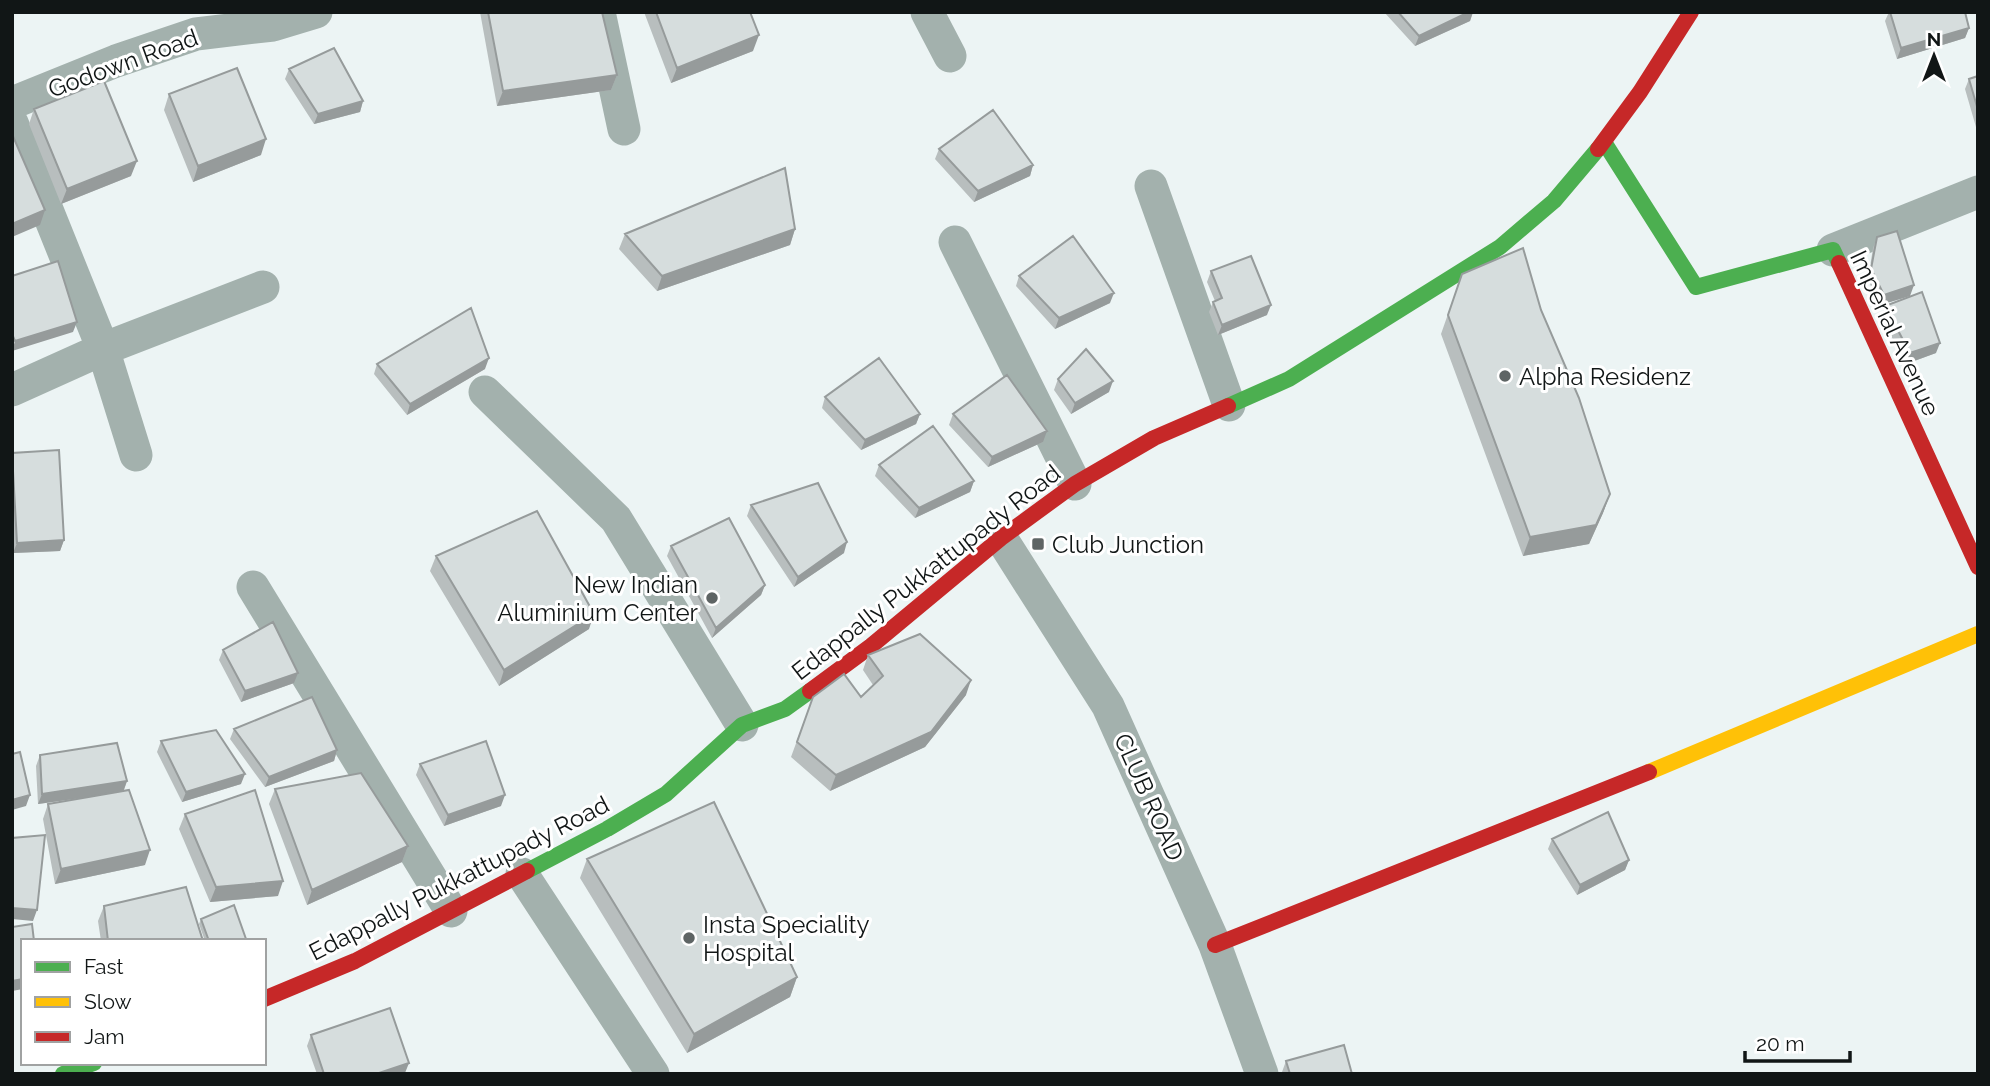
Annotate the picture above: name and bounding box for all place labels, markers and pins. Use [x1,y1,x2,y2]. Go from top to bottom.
place label: Alpha Residenz [1519,362,1691,391]
marker: Alpha Residenz [1497,368,1513,384]
place label: Club Junction [1052,530,1204,559]
marker: Club Junction [1030,536,1046,552]
place label: New Indian Aluminium Center [497,570,699,627]
marker: New Indian Aluminium Center [704,590,720,606]
place label: Insta Speciality Hospital [703,910,870,967]
marker: Insta Speciality Hospital [681,930,697,946]

